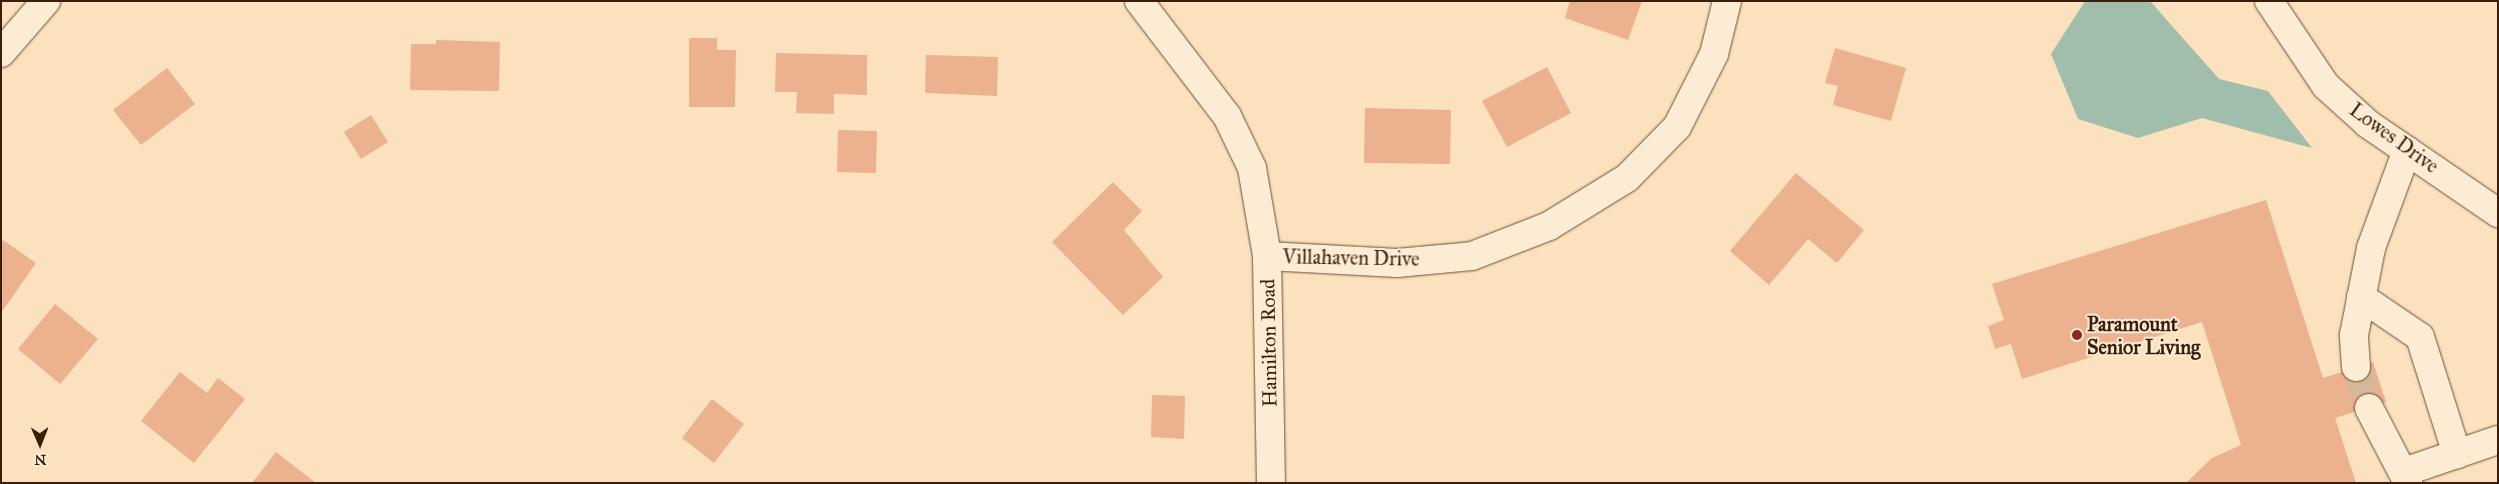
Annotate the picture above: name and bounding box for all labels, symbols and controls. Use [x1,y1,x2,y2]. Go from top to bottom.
street label: Lowes Drive [2345,98,2443,178]
street label: Villahaven Drive [1282,245,1420,271]
street label: Hamilton Road [1256,279,1282,407]
place label: Paramount Senior Living [2087,312,2200,359]
marker: Paramount Senior Living [2071,329,2083,341]
north arrow [15,419,65,469]
text: N [34,451,46,468]

